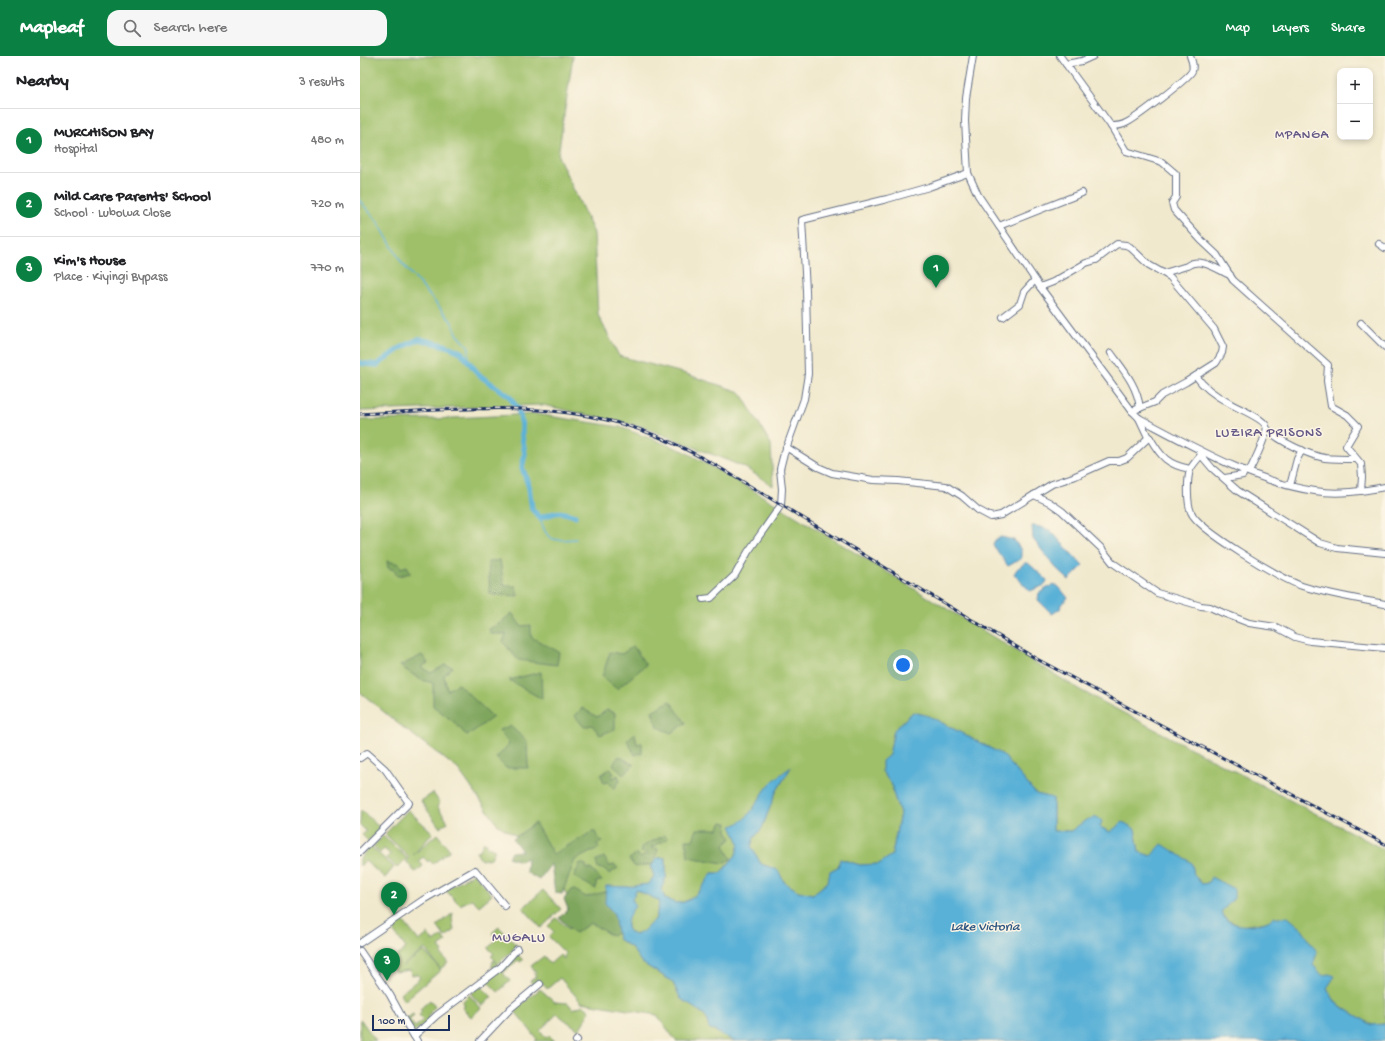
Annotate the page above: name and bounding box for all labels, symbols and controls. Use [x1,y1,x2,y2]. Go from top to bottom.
search box [107,10,387,46]
text: Mapleaf [20,17,83,40]
icon: search [121,17,143,39]
text: Search here [153,19,227,37]
text: Map [1226,20,1250,37]
text: Layers [1272,20,1309,37]
text: Share [1331,20,1365,37]
map controls [1337,68,1373,140]
button: + [1337,68,1373,104]
text: Nearby [16,72,69,92]
text: 3 results [299,75,344,90]
button: − [1337,104,1373,140]
text: MURCHISON BAY [54,124,154,142]
district label: MPANGA [1275,128,1329,143]
text: 1 [26,133,32,148]
text: 480 m [311,133,344,148]
text: Hospital [54,142,98,157]
text: Mild Care Parents' School [54,188,211,206]
text: 2 [26,197,32,212]
text: 720 m [311,197,344,212]
text: School · Lubowa Close [54,206,171,221]
text: Kim's House [54,252,126,270]
pin: 1 [923,255,949,288]
text: 3 [26,261,32,276]
text: 770 m [311,261,344,276]
text: Place · Kiyingi Bypass [54,270,168,285]
district label: LUZIRA PRISONS [1215,425,1323,442]
your location [893,655,913,675]
pin: 2 [381,882,407,915]
water label: Lake Victoria [951,920,1020,935]
district label: MUGALU [492,930,546,947]
pin: 3 [374,948,400,981]
scale bar [372,1013,450,1032]
text: 100 m [378,1016,405,1028]

